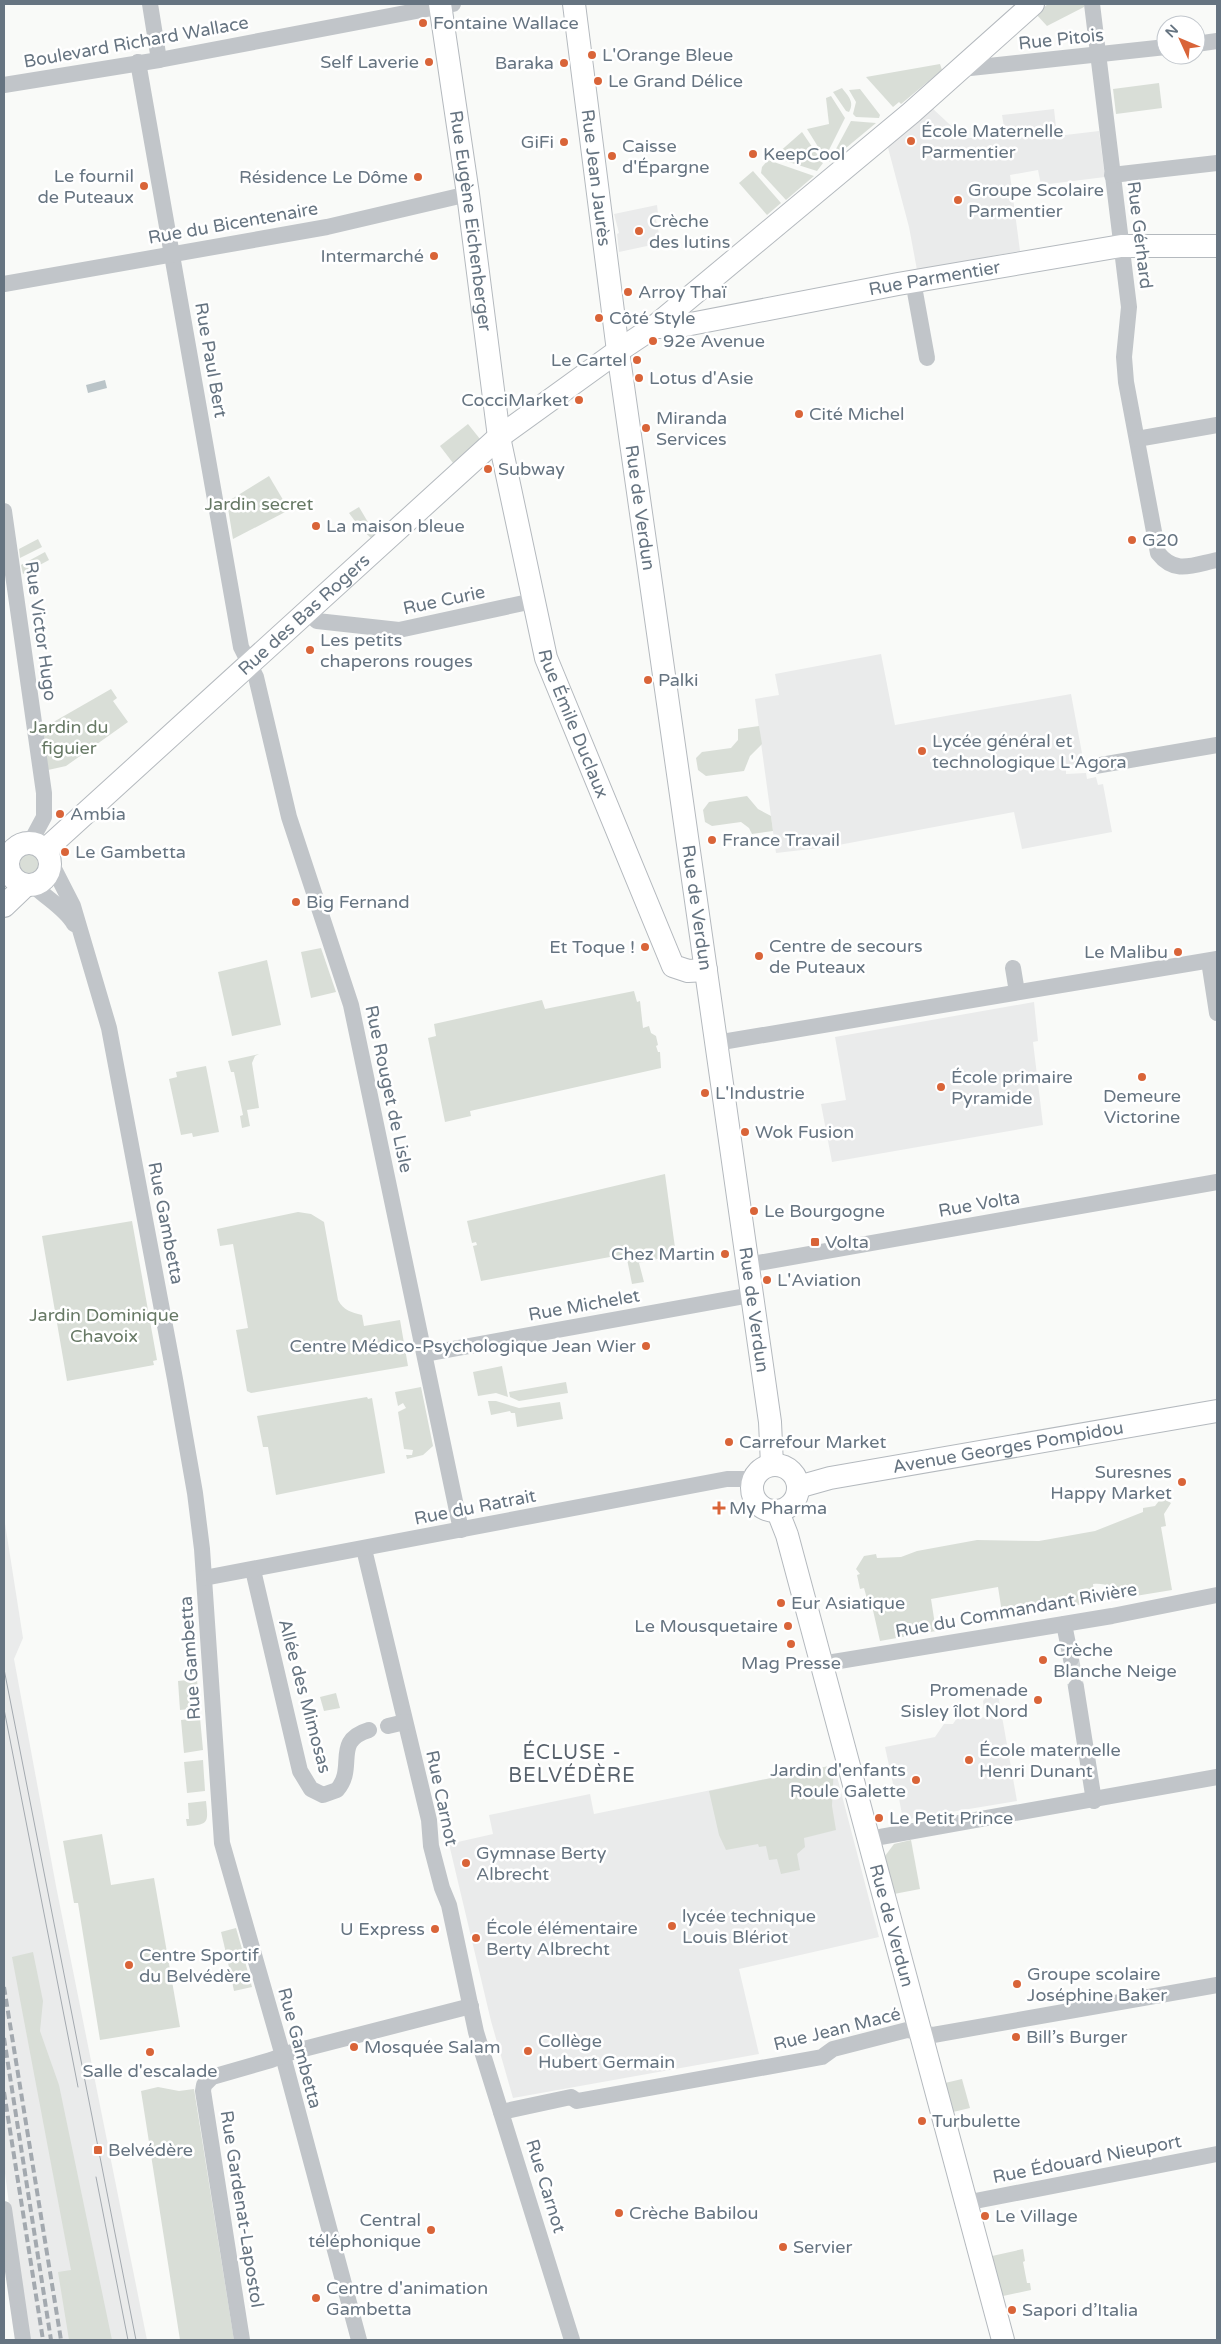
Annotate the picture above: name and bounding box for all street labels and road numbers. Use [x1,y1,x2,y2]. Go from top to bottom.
street label: Boulevard Richard Wallace [22,11,250,73]
street label: Rue Pitois [1017,24,1105,54]
street label: Rue Jean Jaurès [576,108,616,247]
street label: Rue Eugène Eichenberger [445,109,496,333]
street label: Rue Gérhard [1122,180,1158,290]
street label: Rue du Bicentenaire [146,197,320,249]
street label: Rue Parmentier [867,256,1002,300]
street label: Rue Paul Bert [190,301,232,420]
street label: Rue de Verdun [620,443,660,572]
street label: Rue des Bas Rogers [233,549,374,680]
street label: Rue Victor Hugo [20,560,62,702]
street label: Rue Curie [401,581,487,619]
street label: Rue Émile Duclaux [533,647,614,802]
street label: Rue de Verdun [677,843,717,972]
street label: Rue Rouget de Lisle [360,1003,418,1175]
street label: Rue Gambetta [143,1160,189,1286]
street label: Rue Volta [936,1186,1022,1222]
street label: Rue de Verdun [734,1245,774,1374]
street label: Rue Michelet [527,1284,641,1326]
street label: Avenue Georges Pompidou [891,1416,1125,1478]
street label: Rue du Ratrait [412,1484,538,1530]
street label: Rue du Commandant Rivière [893,1578,1139,1642]
street label: Rue Gambetta [175,1595,205,1721]
street label: Allée des Mimosas [274,1616,336,1776]
street label: Rue Carnot [421,1748,463,1848]
street label: Rue de Verdun [865,1862,919,1989]
street label: Rue Gambetta [273,1985,327,2111]
street label: Rue Jean Macé [771,2003,903,2055]
street label: Rue Gardenat-Lapostol [216,2109,268,2309]
street label: Rue Édouard Nieuport [991,2130,1183,2188]
street label: Rue Carnot [521,2136,571,2236]

